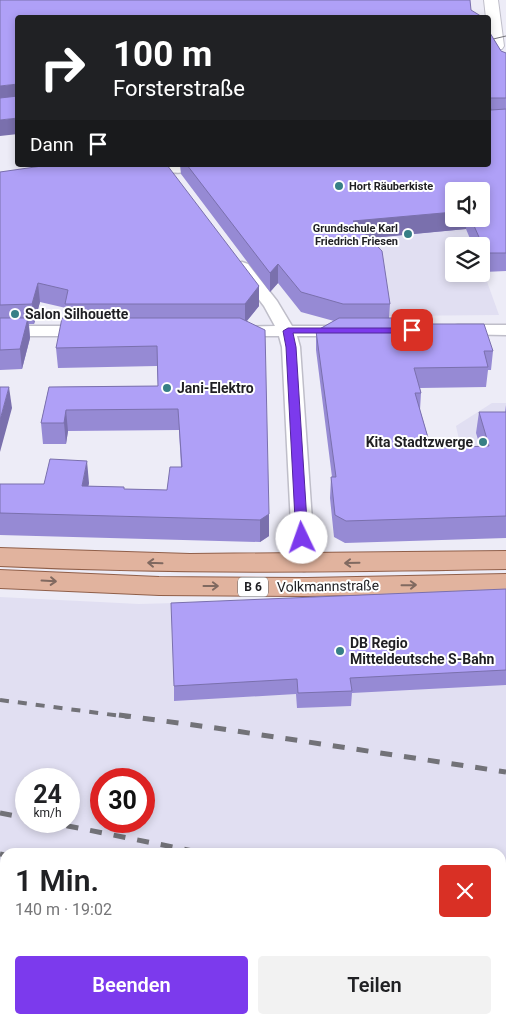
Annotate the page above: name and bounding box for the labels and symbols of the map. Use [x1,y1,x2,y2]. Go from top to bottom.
marker: Hort Räuberkiste [333,180,345,192]
place label: Hort Räuberkiste [349,180,433,193]
place label: Grundschule Karl Friedrich Friesen [313,222,398,248]
marker: Grundschule Karl Friedrich Friesen [402,228,414,240]
place label: Salon Silhouette [25,306,129,322]
marker: Salon Silhouette [9,308,21,320]
pin [391,309,433,351]
place label: Jani-Elektro [177,380,254,396]
marker: Jani-Elektro [161,382,173,394]
place label: Kita Stadtzwerge [366,434,473,450]
marker: Kita Stadtzwerge [477,436,489,448]
position arrow [275,511,327,563]
one-way arrow [147,558,163,567]
one-way arrow [345,558,361,568]
one-way arrow [40,577,56,586]
street label: Volkmannstraße [277,577,379,595]
road number: B 6 [238,578,268,596]
one-way arrow [400,580,416,590]
one-way arrow [203,582,219,591]
place label: DB Regio Mitteldeutsche S-Bahn [350,635,494,667]
marker: DB Regio Mitteldeutsche S-Bahn [334,645,346,657]
speed limit sign: 30 [90,768,155,833]

